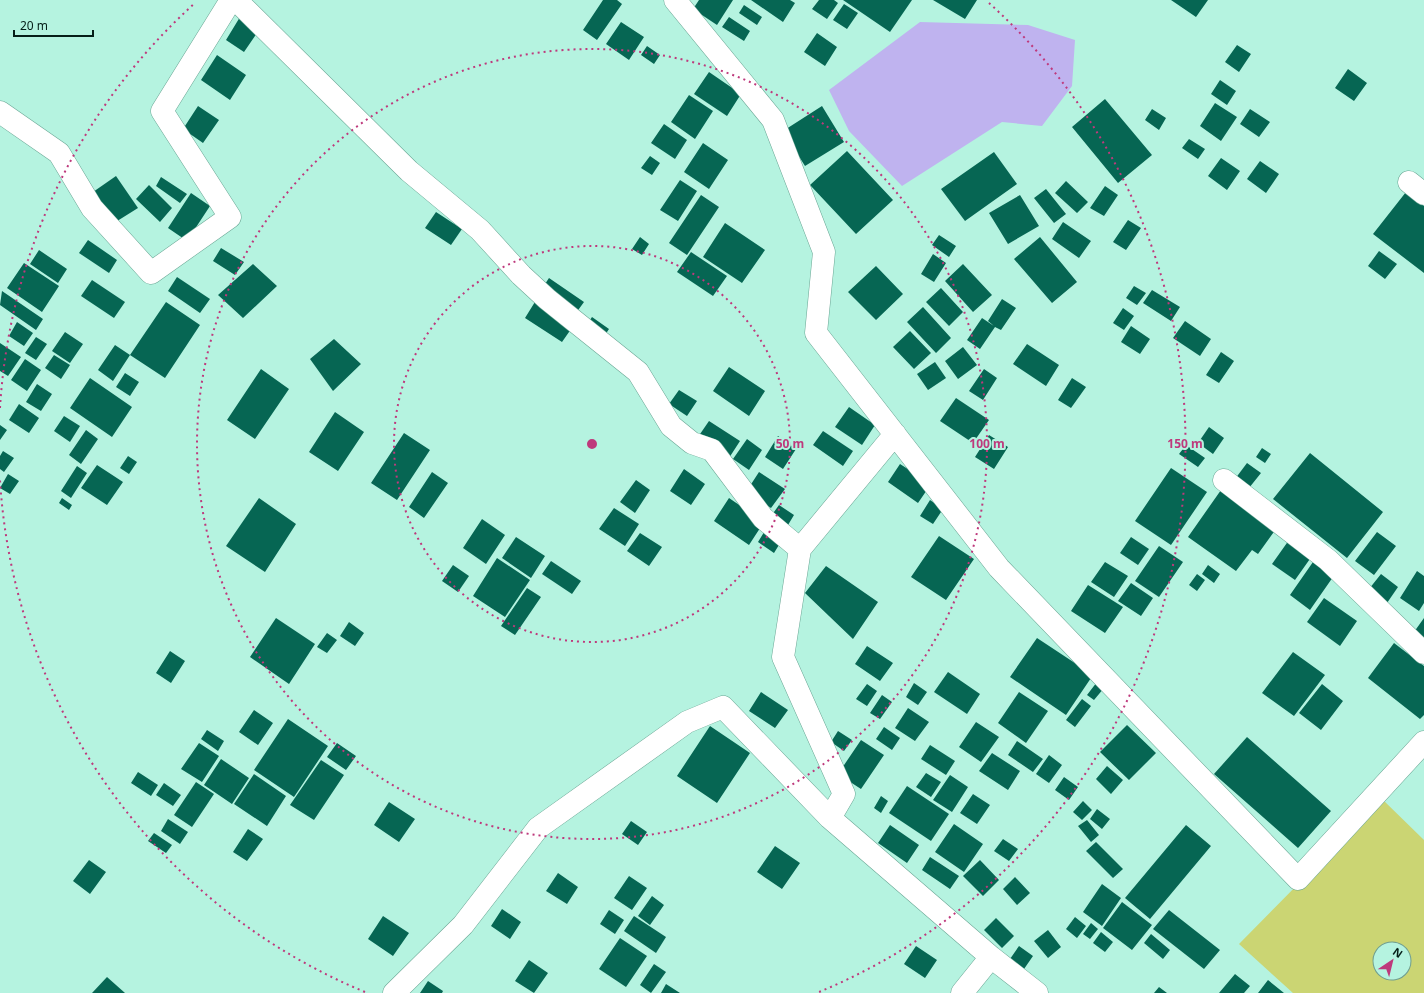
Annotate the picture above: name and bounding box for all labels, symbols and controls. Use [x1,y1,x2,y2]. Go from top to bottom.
scale bar [14,12,93,38]
text: 20 m [20,17,48,34]
text: 50 m [776,435,804,452]
text: 100 m [969,435,1005,452]
text: 150 m [1167,435,1203,452]
centre of rings [585,437,599,451]
north arrow [1372,941,1412,981]
text: N [1390,944,1406,961]

